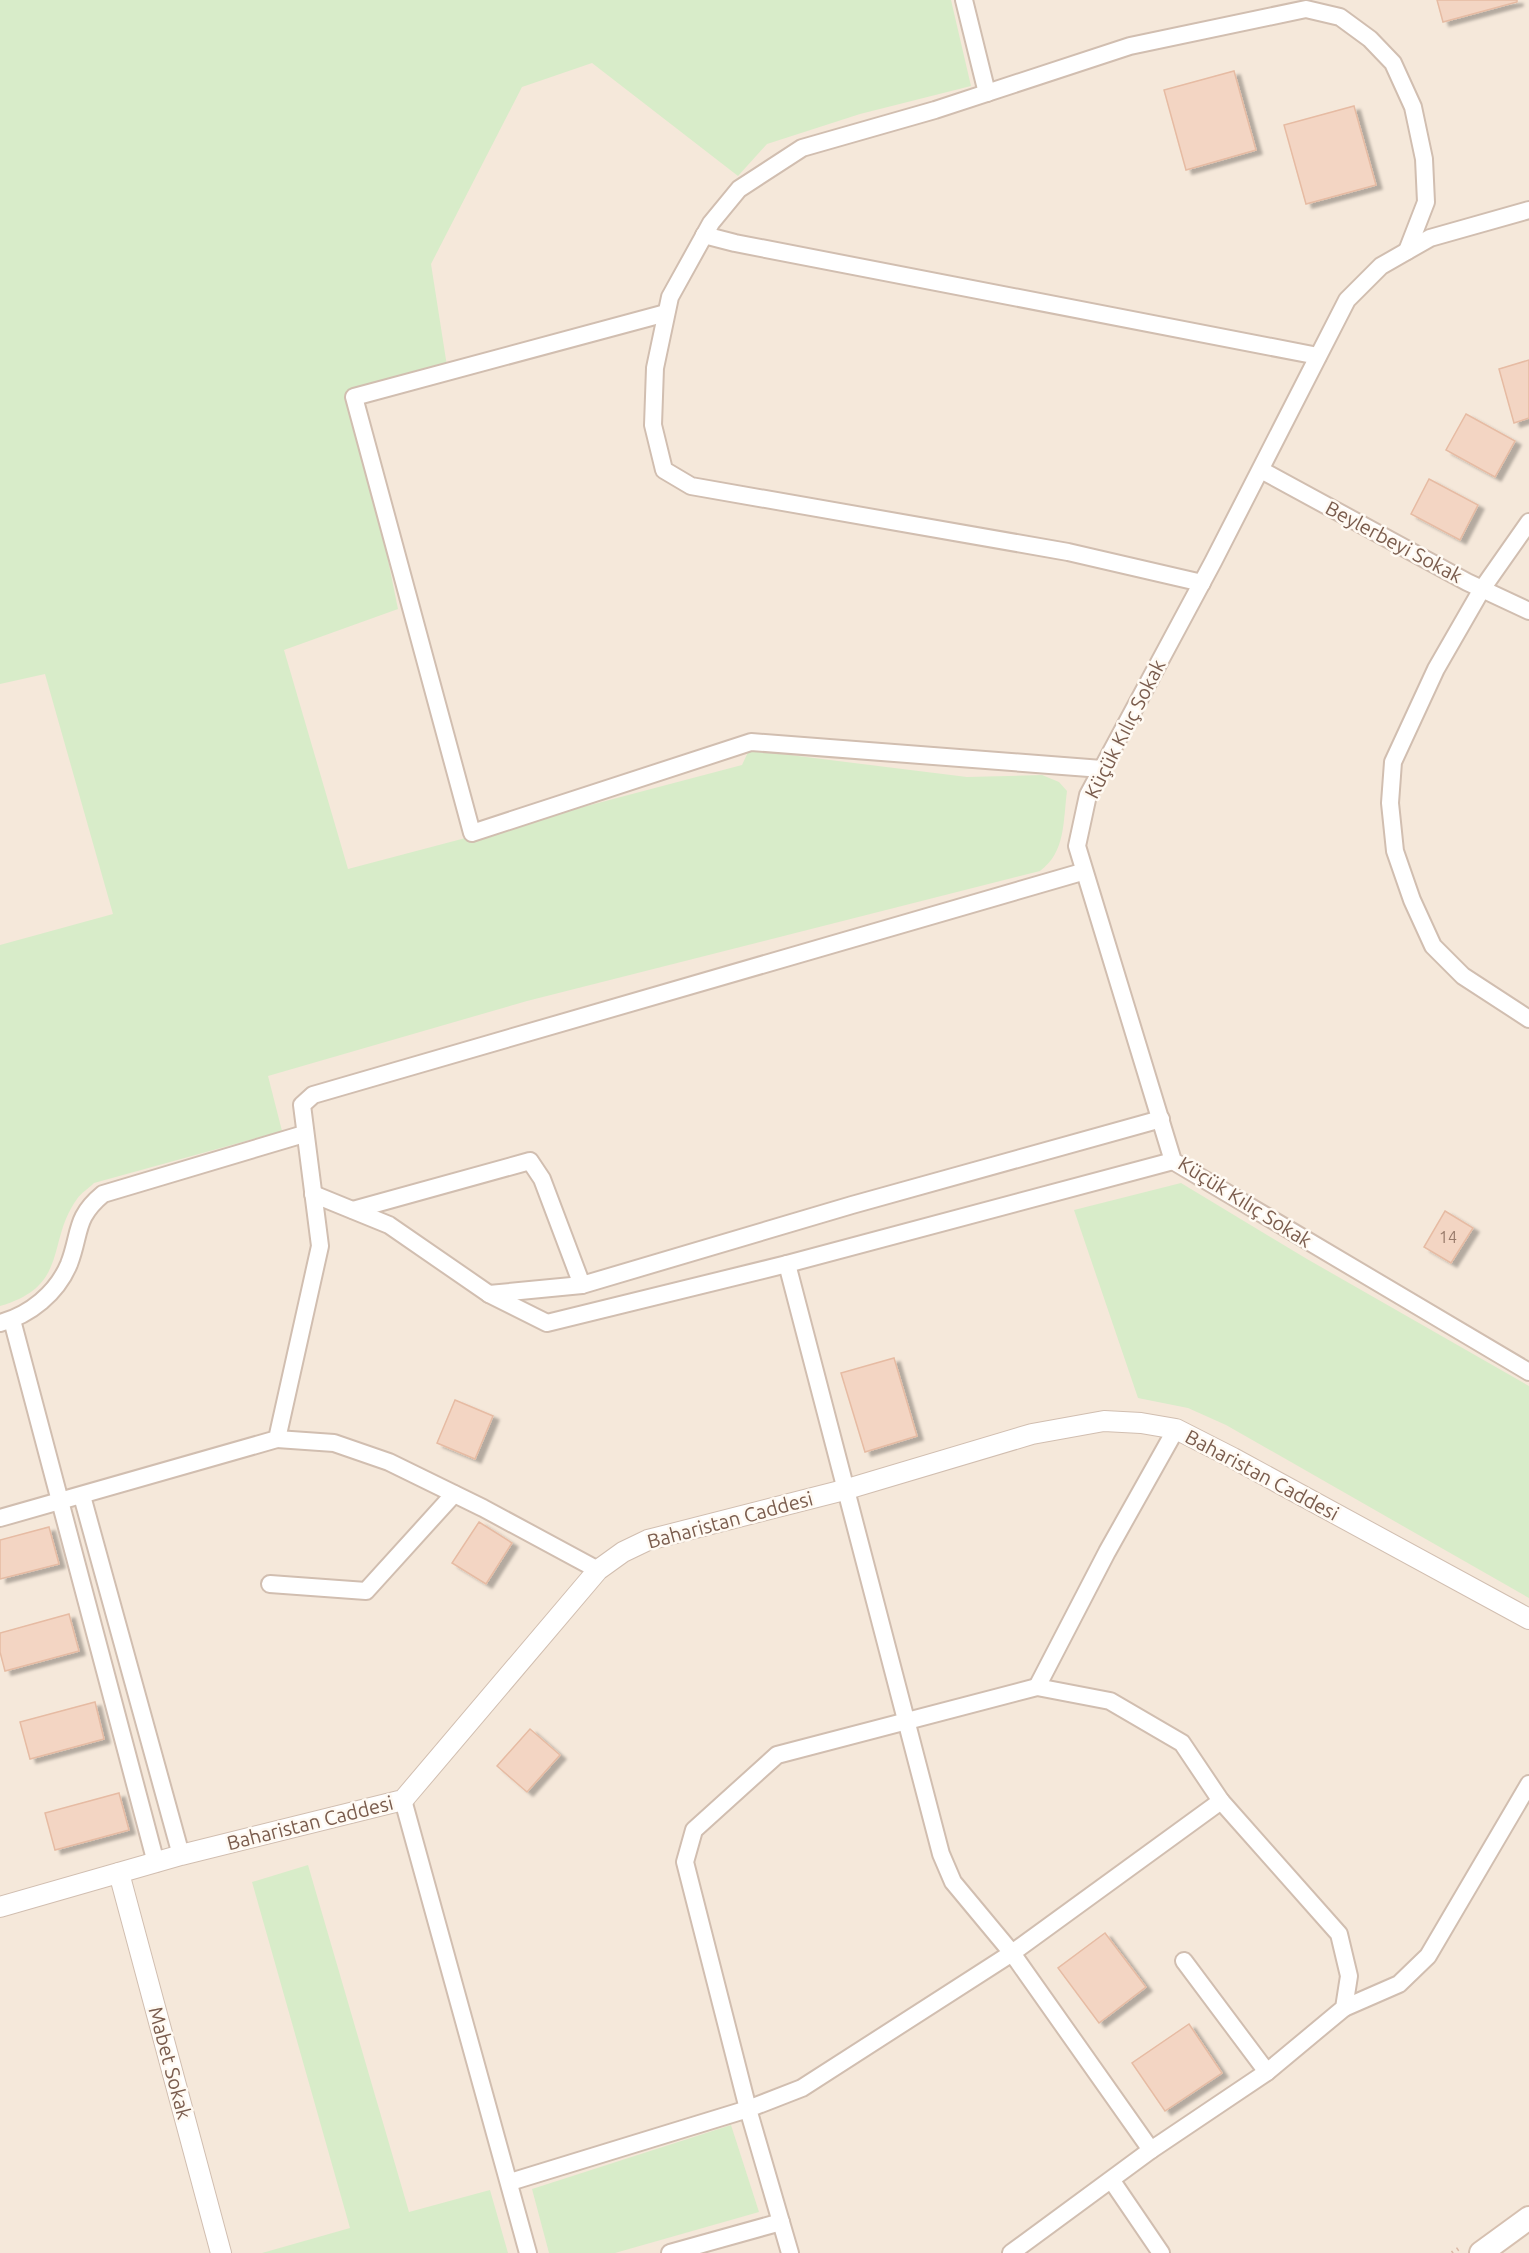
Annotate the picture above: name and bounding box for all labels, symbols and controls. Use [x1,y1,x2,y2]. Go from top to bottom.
street label: Beylerbeyi Sokak [1322,496,1467,587]
street label: Küçük Kılıç Sokak [1080,655,1170,802]
street label: Küçük Kılıç Sokak [1174,1151,1316,1252]
house number: 14 [1439,1228,1457,1246]
street label: Baharistan Caddesi [1182,1424,1343,1525]
street label: Baharistan Caddesi [645,1486,815,1553]
street label: Baharistan Caddesi [224,1791,395,1854]
street label: Mabet Sokak [144,2004,197,2122]

